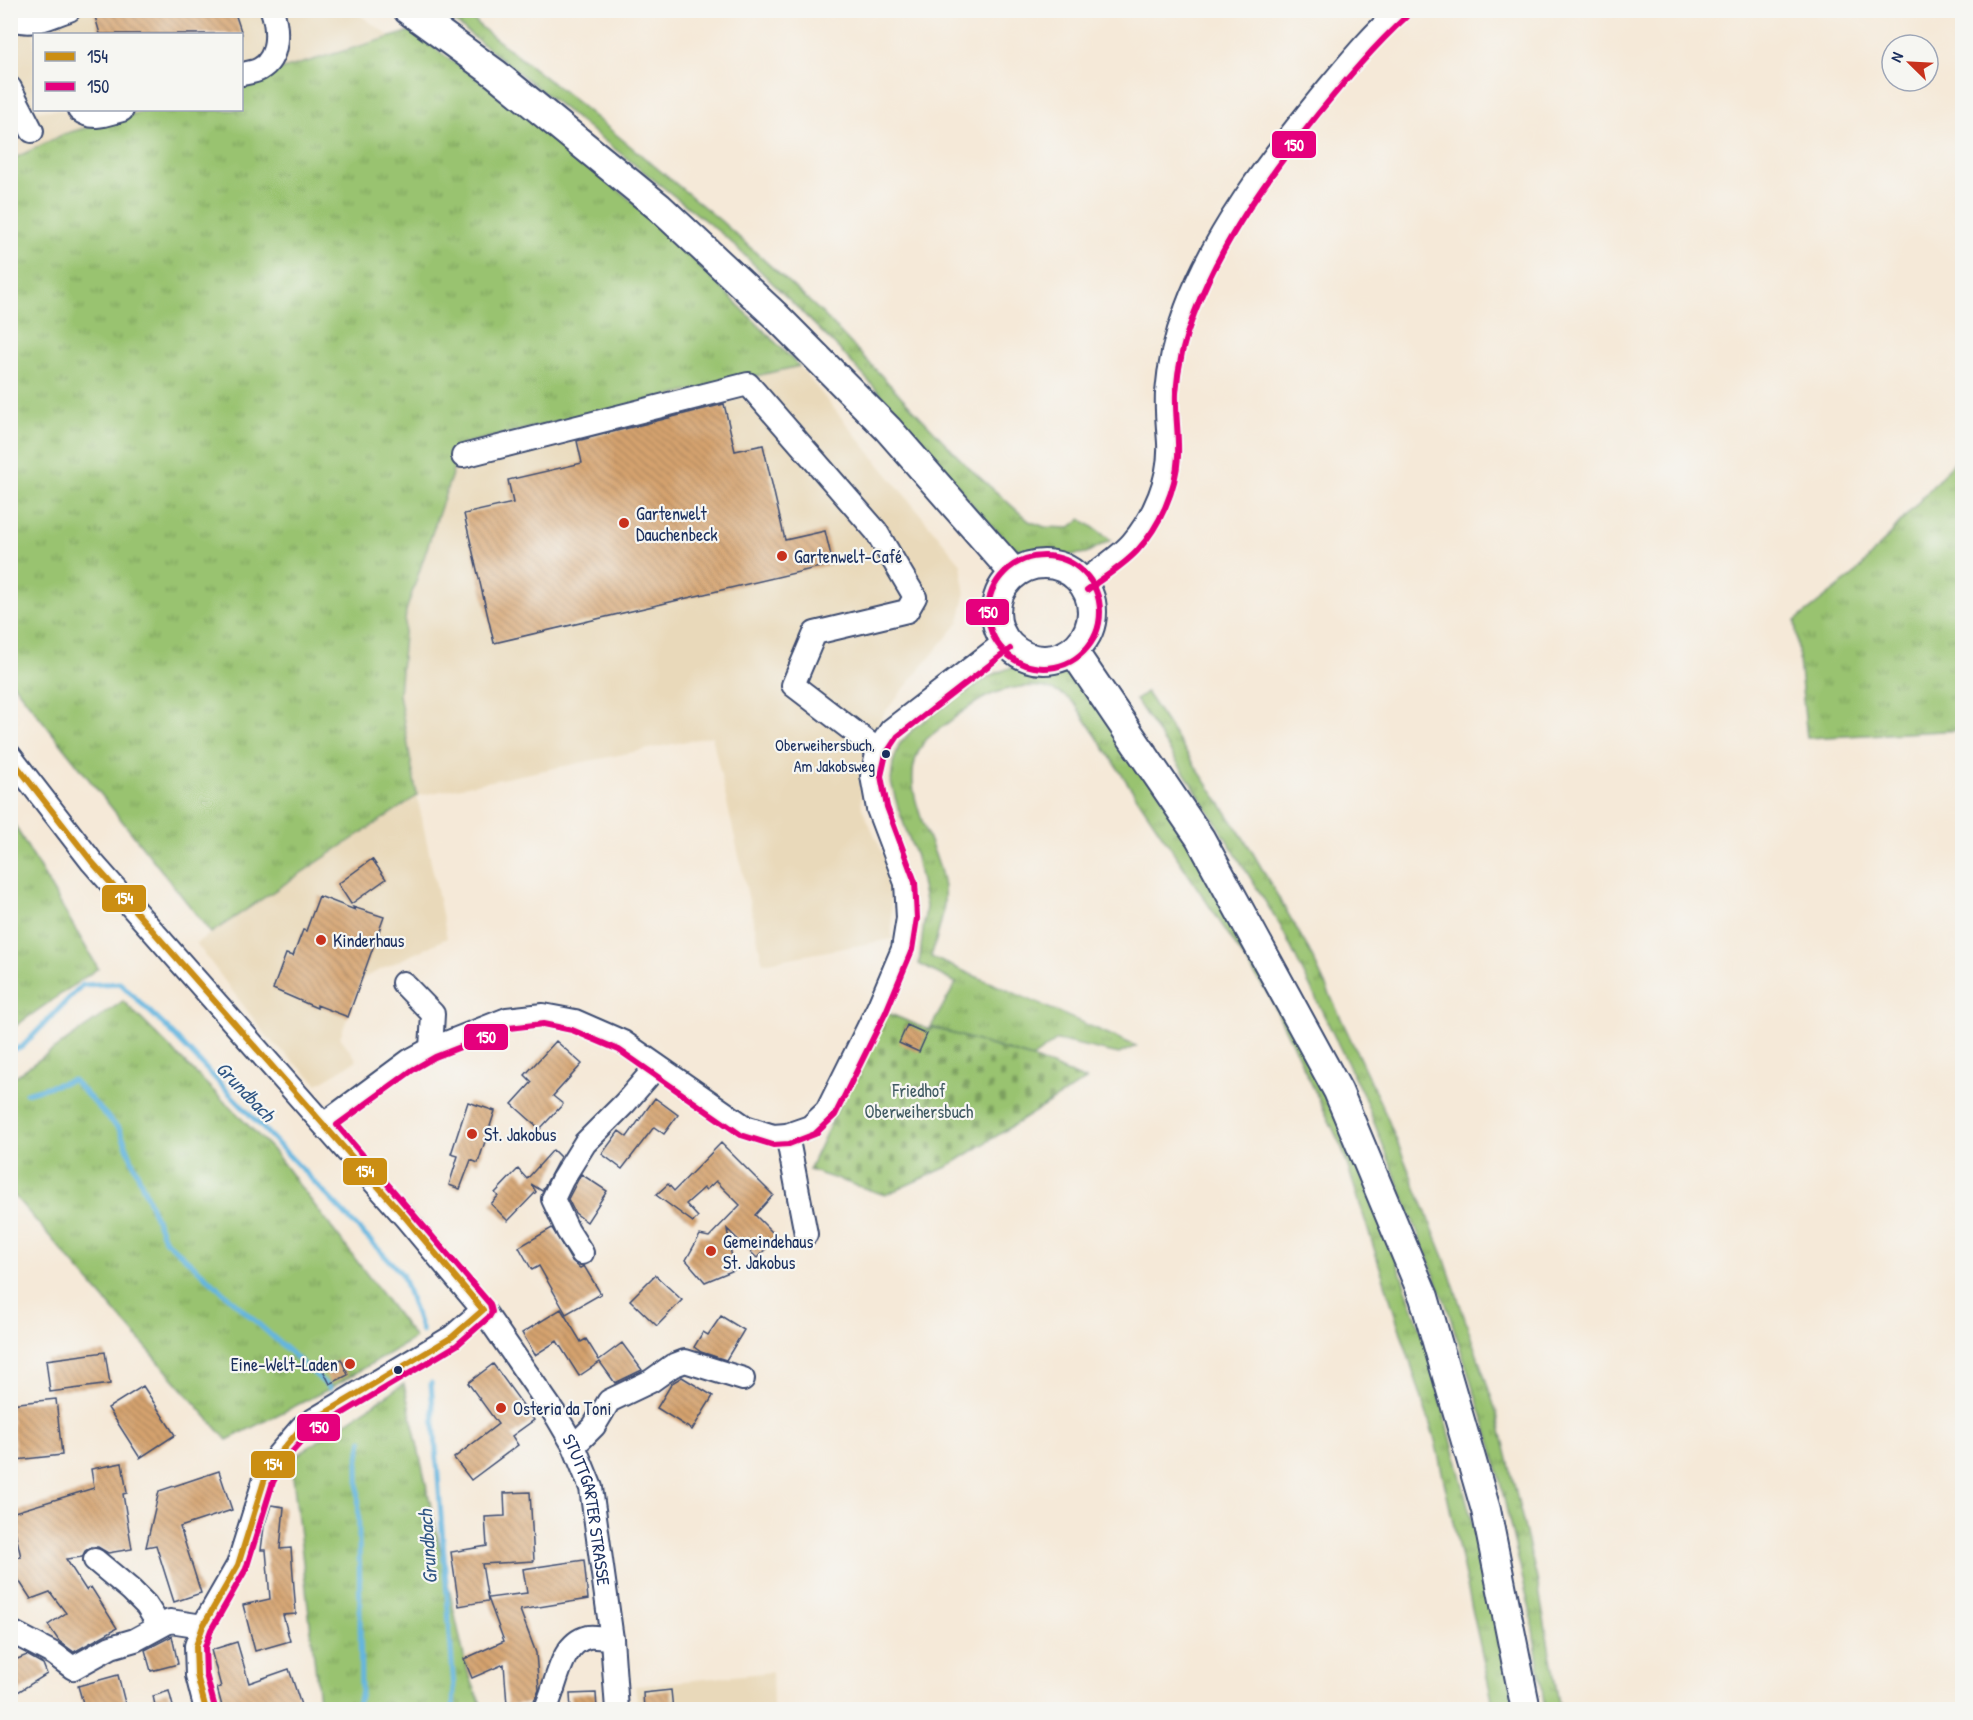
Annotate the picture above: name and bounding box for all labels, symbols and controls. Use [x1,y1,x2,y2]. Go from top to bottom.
legend [33,33,243,111]
north arrow [1880,33,1940,93]
text: 154 [87,44,108,69]
text: N [1885,48,1908,65]
text: 150 [87,74,109,99]
line badge: 150 [1271,130,1317,159]
text: 150 [1284,134,1304,156]
place label: Gartenwelt Dauchenbeck [636,501,718,547]
marker: Gartenwelt Dauchenbeck [617,516,631,530]
place label: Gartenwelt-Café [794,544,902,569]
marker: Gartenwelt-Café [775,549,789,563]
line badge: 150 [965,598,1010,626]
text: 150 [978,601,998,623]
place label: Oberweihersbuch, Am Jakobsweg [775,734,875,777]
marker: Oberweihersbuch, Am Jakobsweg [880,748,892,760]
line badge: 154 [101,884,147,913]
text: 154 [115,887,133,909]
place label: Kinderhaus [333,928,405,953]
marker: Kinderhaus [314,933,328,947]
line badge: 150 [463,1023,509,1051]
text: 150 [476,1026,496,1048]
water label: Grundbach [210,1055,283,1128]
park label: Friedhof Oberweihersbuch [865,1078,974,1124]
place label: St. Jakobus [484,1122,557,1147]
marker: St. Jakobus [465,1127,479,1141]
line badge: 154 [342,1157,388,1186]
text: 154 [356,1160,374,1182]
place label: Gemeindehaus St. Jakobus [723,1229,813,1275]
marker: Gemeindehaus St. Jakobus [704,1244,718,1258]
place label: Eine-Welt-Laden [231,1352,338,1377]
marker: Eine-Welt-Laden [343,1357,357,1371]
unlabelled marker [392,1364,404,1376]
place label: Osteria da Toni [513,1396,612,1421]
marker: Osteria da Toni [494,1401,508,1415]
line badge: 150 [296,1413,341,1442]
text: 150 [309,1416,329,1438]
street label: STUTTGARTER STRASSE [557,1429,617,1587]
line badge: 154 [250,1450,296,1479]
text: 154 [264,1453,282,1475]
water label: Grundbach [411,1507,443,1585]

